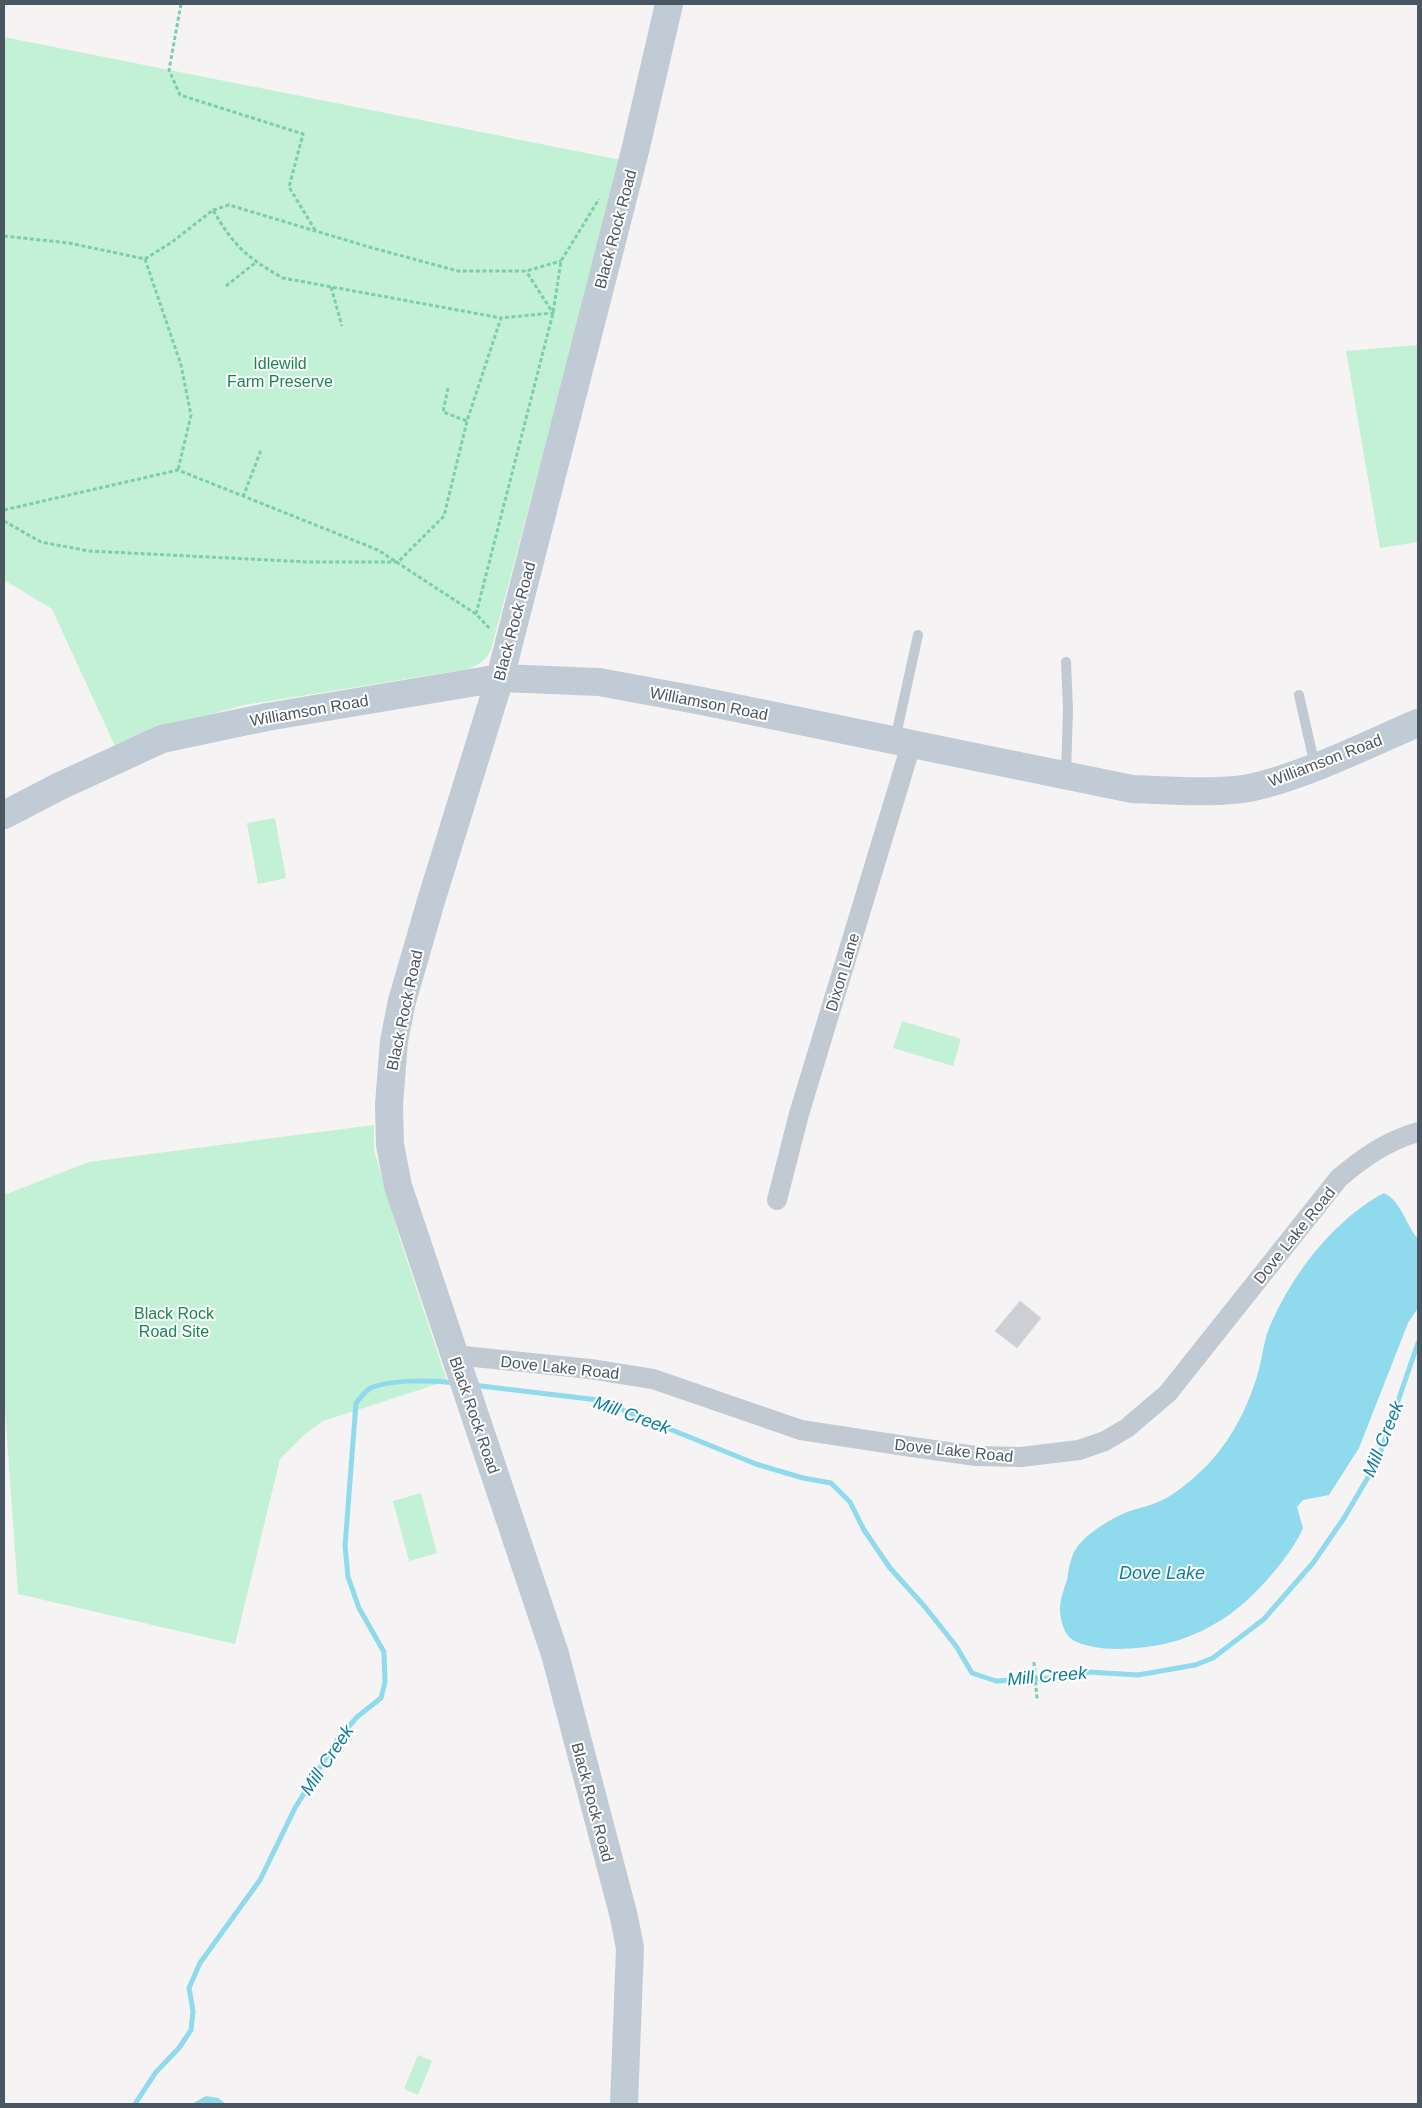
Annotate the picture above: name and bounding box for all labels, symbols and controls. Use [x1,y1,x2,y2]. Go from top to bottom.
street label: Black Rock Road [591,168,640,291]
park label: Idlewild Farm Preserve [227,355,333,390]
street label: Black Rock Road [490,560,539,683]
street label: Williamson Road [648,684,769,723]
street label: Williamson Road [248,692,370,729]
street label: Williamson Road [1266,731,1384,790]
street label: Dixon Lane [823,931,862,1013]
street label: Black Rock Road [383,948,426,1072]
street label: Dove Lake Road [1250,1184,1338,1287]
park label: Black Rock Road Site [134,1305,215,1340]
street label: Dove Lake Road [500,1353,620,1382]
street label: Black Rock Road [447,1354,503,1476]
water label: Mill Creek [591,1392,674,1438]
water label: Mill Creek [1359,1397,1408,1480]
street label: Dove Lake Road [894,1436,1014,1465]
water label: Dove Lake [1119,1563,1205,1583]
water label: Mill Creek [1006,1662,1089,1689]
water label: Mill Creek [296,1720,358,1799]
street label: Black Rock Road [568,1741,617,1864]

